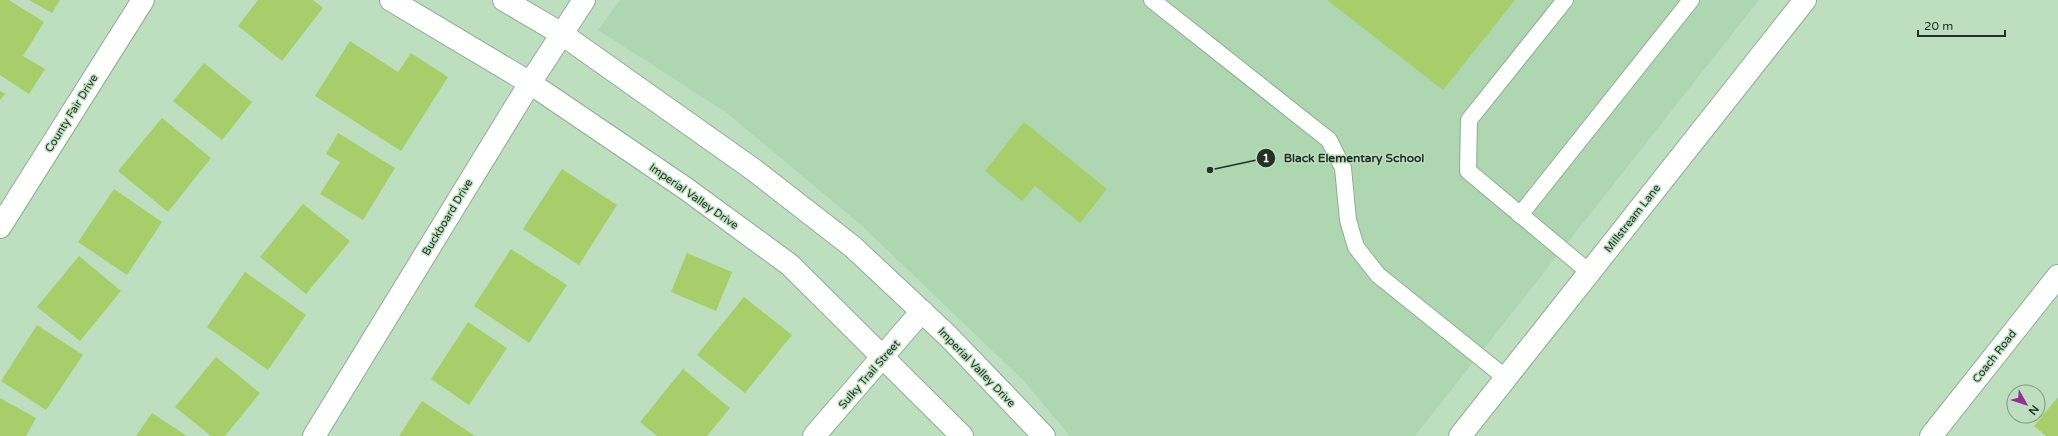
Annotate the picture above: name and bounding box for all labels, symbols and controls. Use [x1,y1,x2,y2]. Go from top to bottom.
scale bar [1918,12,2005,38]
text: 20 m [1924,19,1953,33]
street label: County Fair Drive [42,72,101,155]
callout: Black Elementary School [1256,146,1433,170]
text: 1 [1262,151,1270,165]
text: Black Elementary School [1284,151,1424,166]
street label: Imperial Valley Drive [647,161,741,232]
street label: Buckboard Drive [419,177,475,258]
street label: Millstream Lane [1602,182,1663,255]
street label: Imperial Valley Drive [935,325,1018,410]
street label: Coach Road [1970,327,2019,385]
street label: Sulky Trail Street [836,337,903,411]
north arrow [2006,384,2046,424]
text: N [2026,402,2041,418]

